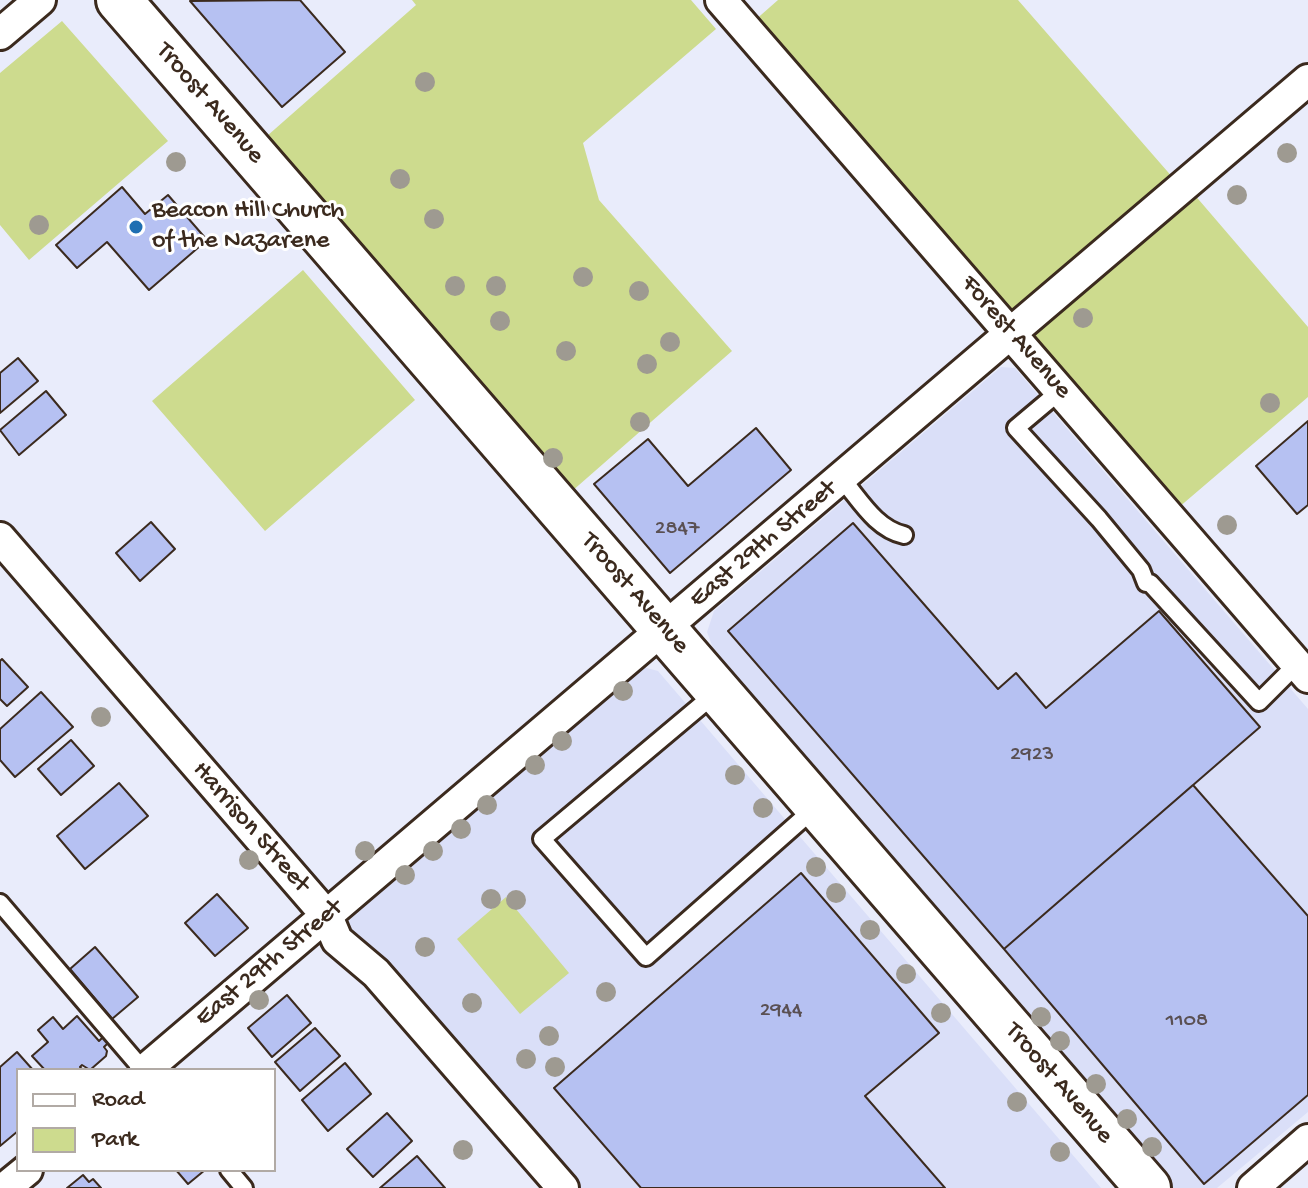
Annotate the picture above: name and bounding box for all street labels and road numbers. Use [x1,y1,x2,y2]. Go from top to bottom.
street label: Troost Avenue [148,37,270,171]
street label: Forest Avenue [953,270,1077,406]
street label: East 29th Street [684,474,844,616]
street label: Troost Avenue [573,527,695,661]
street label: Harrison Street [184,756,316,900]
street label: East 29th Street [190,893,350,1035]
street label: Troost Avenue [997,1017,1119,1151]

